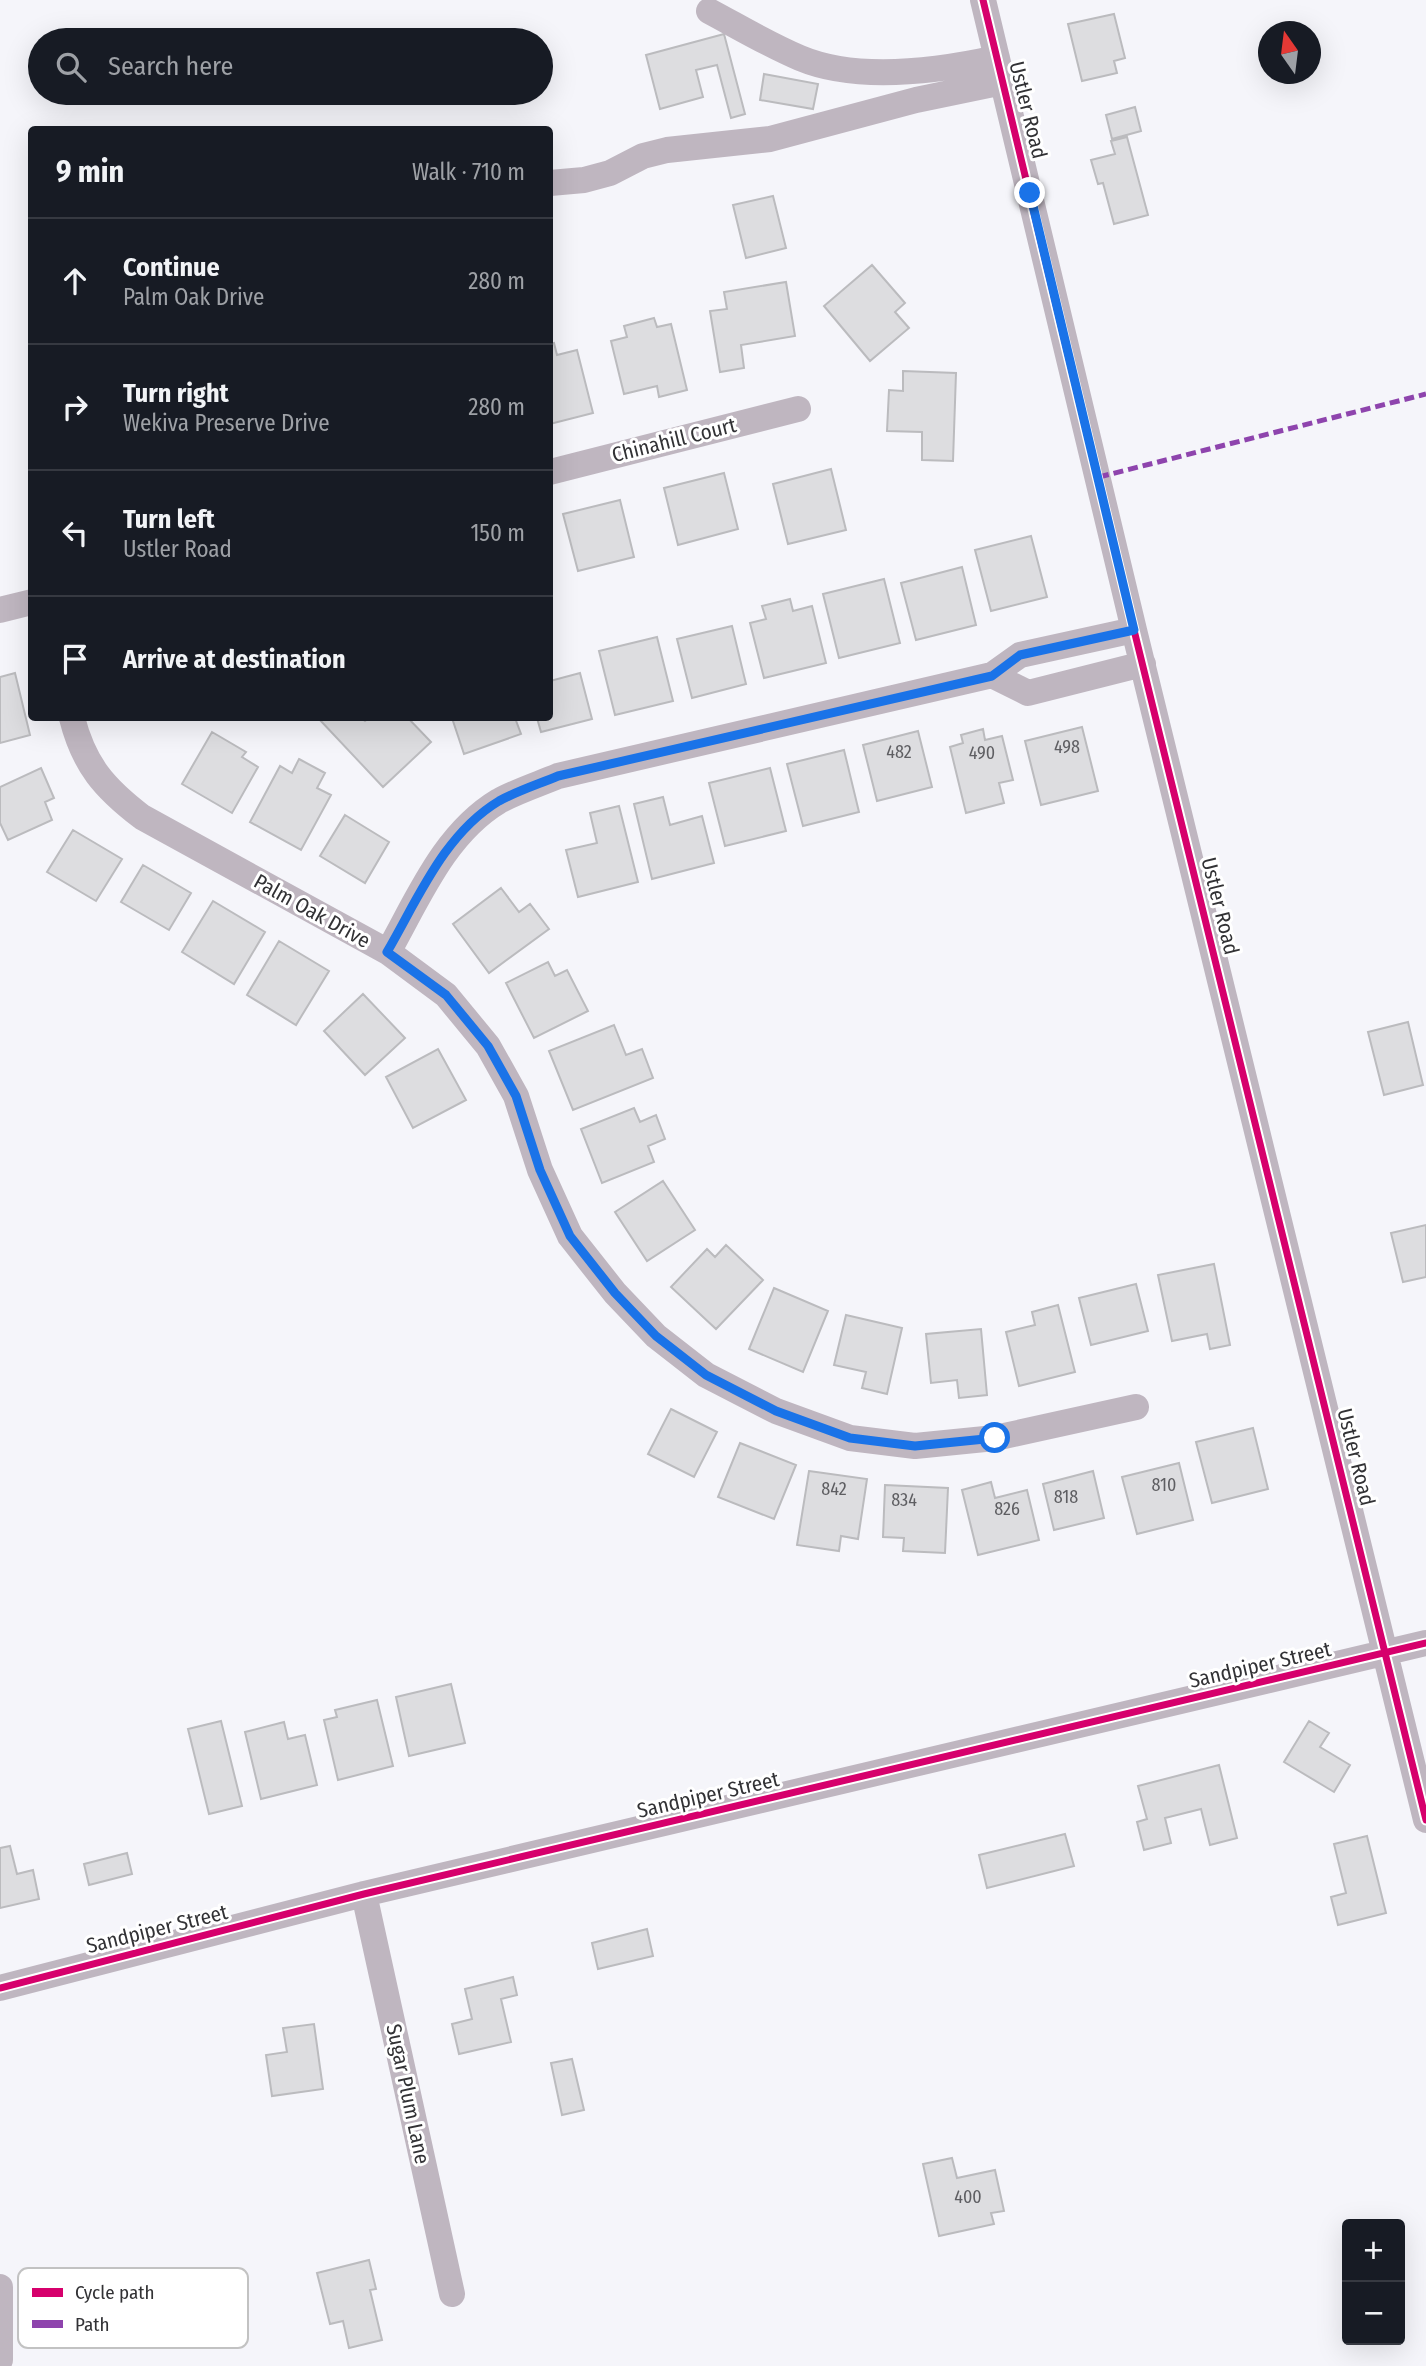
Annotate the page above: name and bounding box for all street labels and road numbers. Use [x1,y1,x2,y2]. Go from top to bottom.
street label: Ustler Road [1003,59,1053,161]
street label: Chinahill Court [609,412,739,468]
street label: Ustler Road [1195,855,1245,957]
street label: Palm Oak Drive [249,868,375,954]
street label: Ustler Road [1331,1406,1381,1508]
street label: Sandpiper Street [1186,1636,1334,1694]
street label: Sandpiper Street [634,1766,782,1824]
street label: Sandpiper Street [84,1899,231,1959]
street label: Sugar Plum Lane [380,2022,436,2166]

